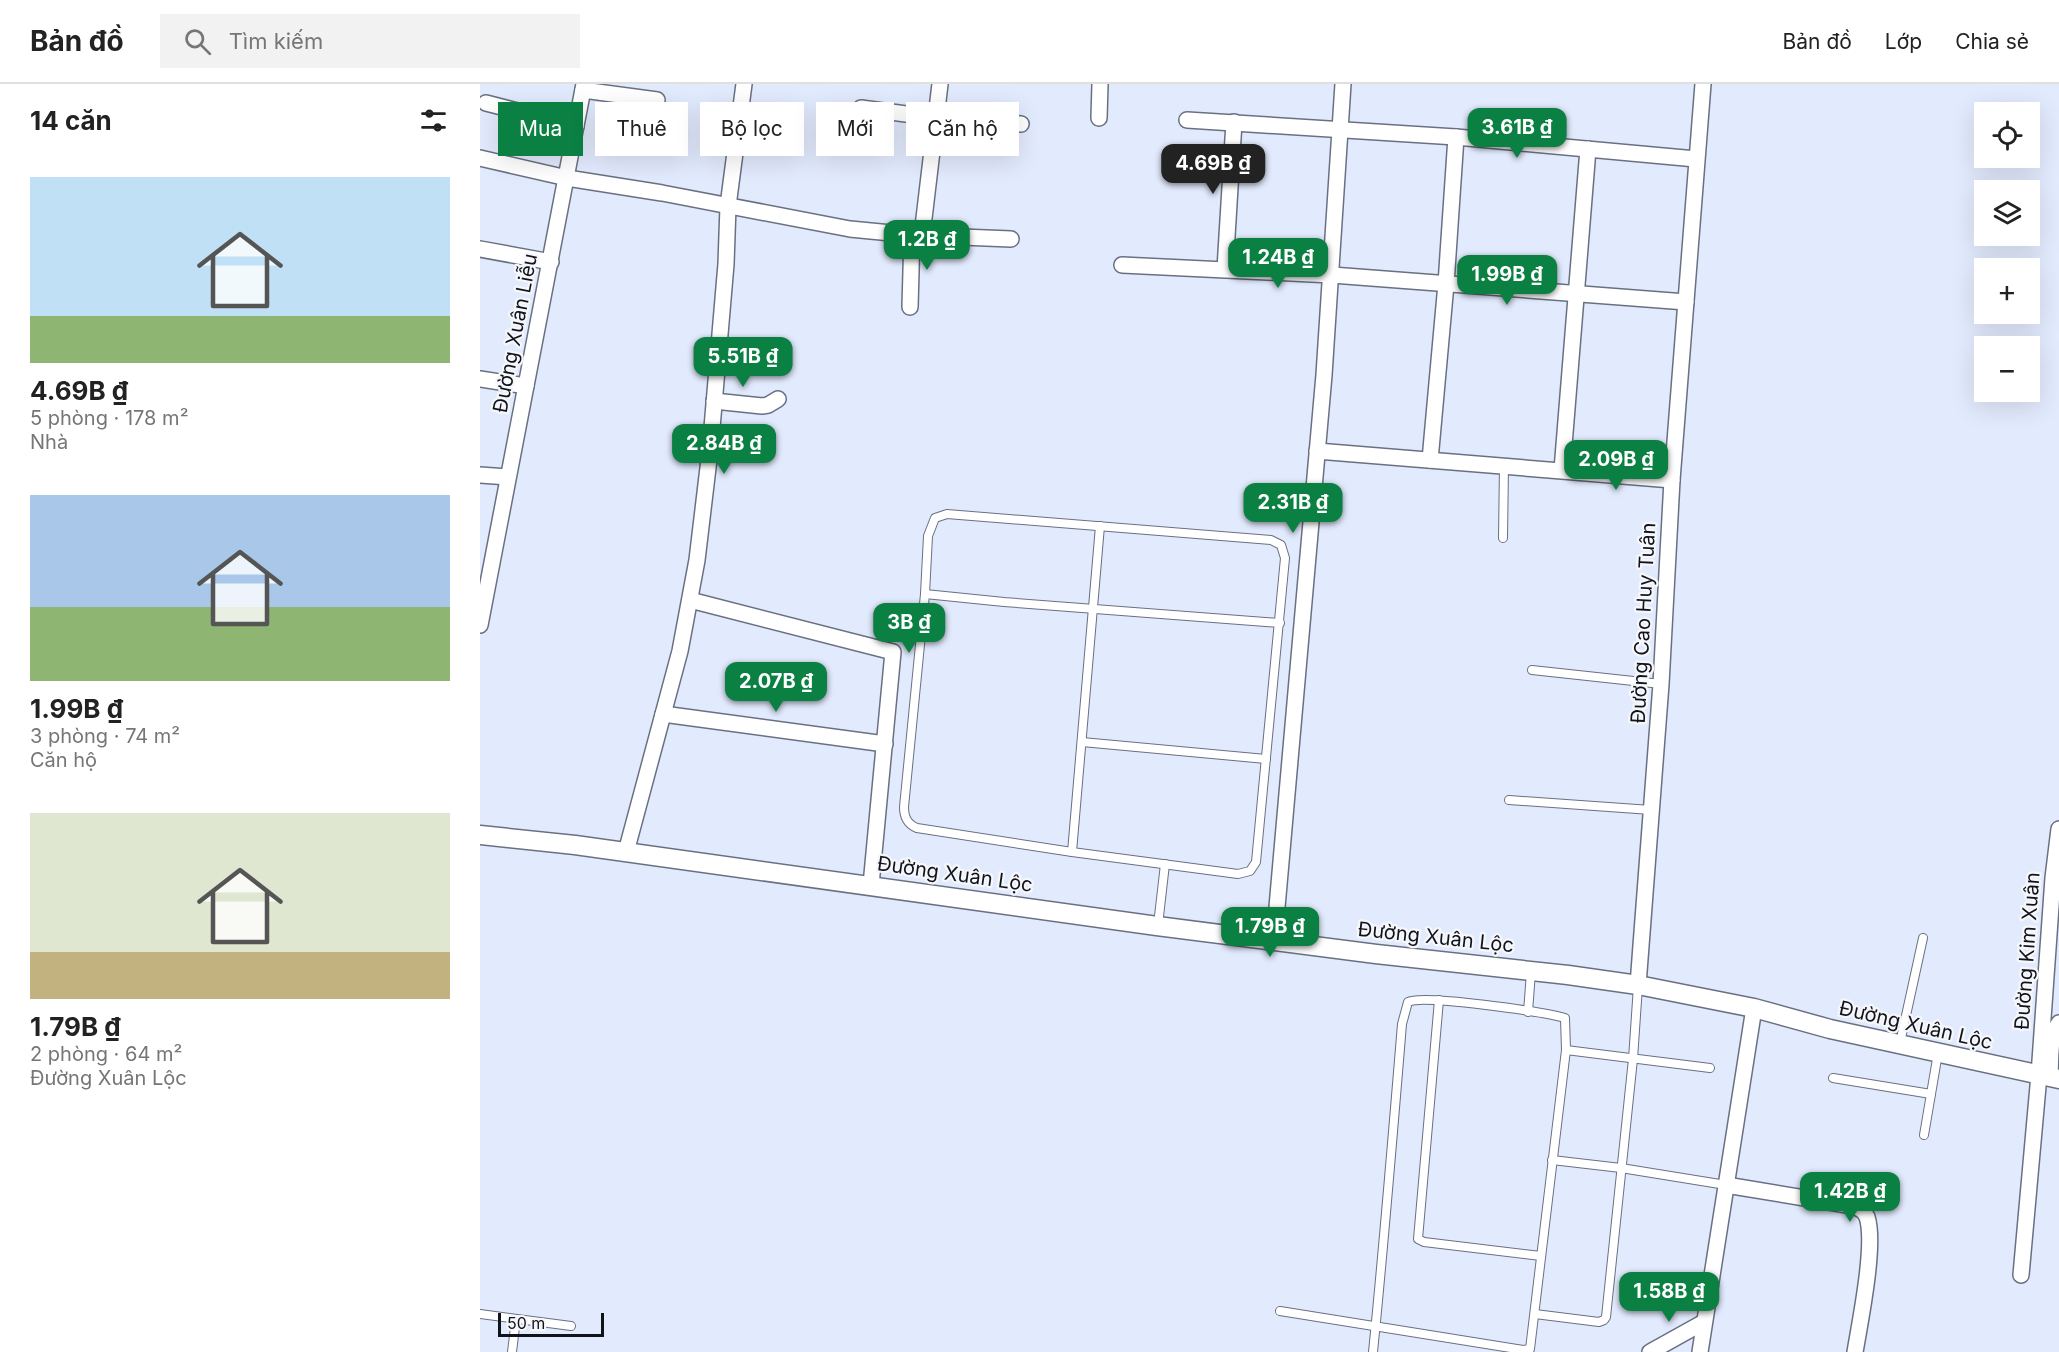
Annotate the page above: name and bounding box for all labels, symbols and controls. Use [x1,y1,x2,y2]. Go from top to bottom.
search box [160,14,580,68]
text: Bản đồ [30,24,124,58]
icon: search [181,25,214,58]
text: Tìm kiếm [229,28,323,54]
text: Bản đồ [1783,29,1852,54]
text: Lớp [1885,29,1922,54]
text: Chia sẻ [1955,29,2029,54]
chip: Mua [498,102,583,156]
chip: Thuê [595,102,688,156]
chip: Bộ lọc [700,102,804,156]
chip: Mới [816,102,894,156]
chip: Căn hộ [906,102,1019,156]
map controls [1974,102,2040,402]
button: locate [1974,102,2040,168]
icon: filters [417,104,450,137]
text: 14 căn [30,105,112,136]
pin: 3.61B ₫ [1462,108,1572,159]
text: 3.61B ₫ [1482,115,1552,139]
pin: 4.69B ₫ [1158,144,1268,195]
text: 4.69B ₫ [1175,151,1251,175]
button: layers [1974,180,2040,246]
icon: home [186,216,294,324]
pin: 1.2B ₫ [878,220,976,271]
text: 1.2B ₫ [898,227,956,251]
pin: 1.24B ₫ [1223,238,1333,289]
text: 1.24B ₫ [1242,245,1314,269]
street label: Đường Xuân Liễu [488,251,542,415]
pin: 1.99B ₫ [1452,255,1562,306]
button: + [1974,258,2040,324]
text: 1.99B ₫ [1471,262,1543,286]
button: − [1974,336,2040,402]
pin: 5.51B ₫ [688,337,798,388]
text: 5.51B ₫ [708,344,778,368]
text: 4.69B ₫ [30,375,128,406]
text: 5 phòng · 178 m² [30,406,188,430]
pin: 2.84B ₫ [669,424,779,475]
text: Nhà [30,430,68,454]
text: 2.84B ₫ [686,431,762,455]
pin: 2.09B ₫ [1561,440,1671,491]
text: 2.09B ₫ [1578,447,1654,471]
pin: 2.31B ₫ [1238,483,1348,534]
text: 2.31B ₫ [1258,490,1328,514]
street label: Đường Cao Huy Tuân [1626,522,1660,724]
icon: home [186,534,294,642]
pin: 3B ₫ [873,603,945,654]
text: 3B ₫ [887,610,931,634]
pin: 2.07B ₫ [721,662,831,713]
text: 2.07B ₫ [739,669,813,693]
text: 1.99B ₫ [30,693,123,724]
text: 3 phòng · 74 m² [30,724,180,748]
text: Căn hộ [30,748,97,772]
street label: Đường Xuân Lộc [876,851,1034,897]
icon: home [186,852,294,960]
street label: Đường Kim Xuân [2010,871,2044,1031]
pin: 1.79B ₫ [1215,907,1325,958]
text: 1.79B ₫ [1235,914,1305,938]
street label: Đường Xuân Lộc [1357,917,1515,957]
street label: Đường Xuân Lộc [1837,996,1995,1054]
text: 1.79B ₫ [30,1011,121,1042]
text: 2 phòng · 64 m² [30,1042,182,1066]
text: Đường Xuân Lộc [30,1066,187,1090]
pin: 1.42B ₫ [1795,1172,1905,1223]
text: 1.42B ₫ [1814,1179,1886,1203]
pin: 1.58B ₫ [1614,1272,1724,1323]
text: 1.58B ₫ [1633,1279,1705,1303]
scale bar [498,1310,604,1338]
text: 50 m [507,1313,545,1333]

